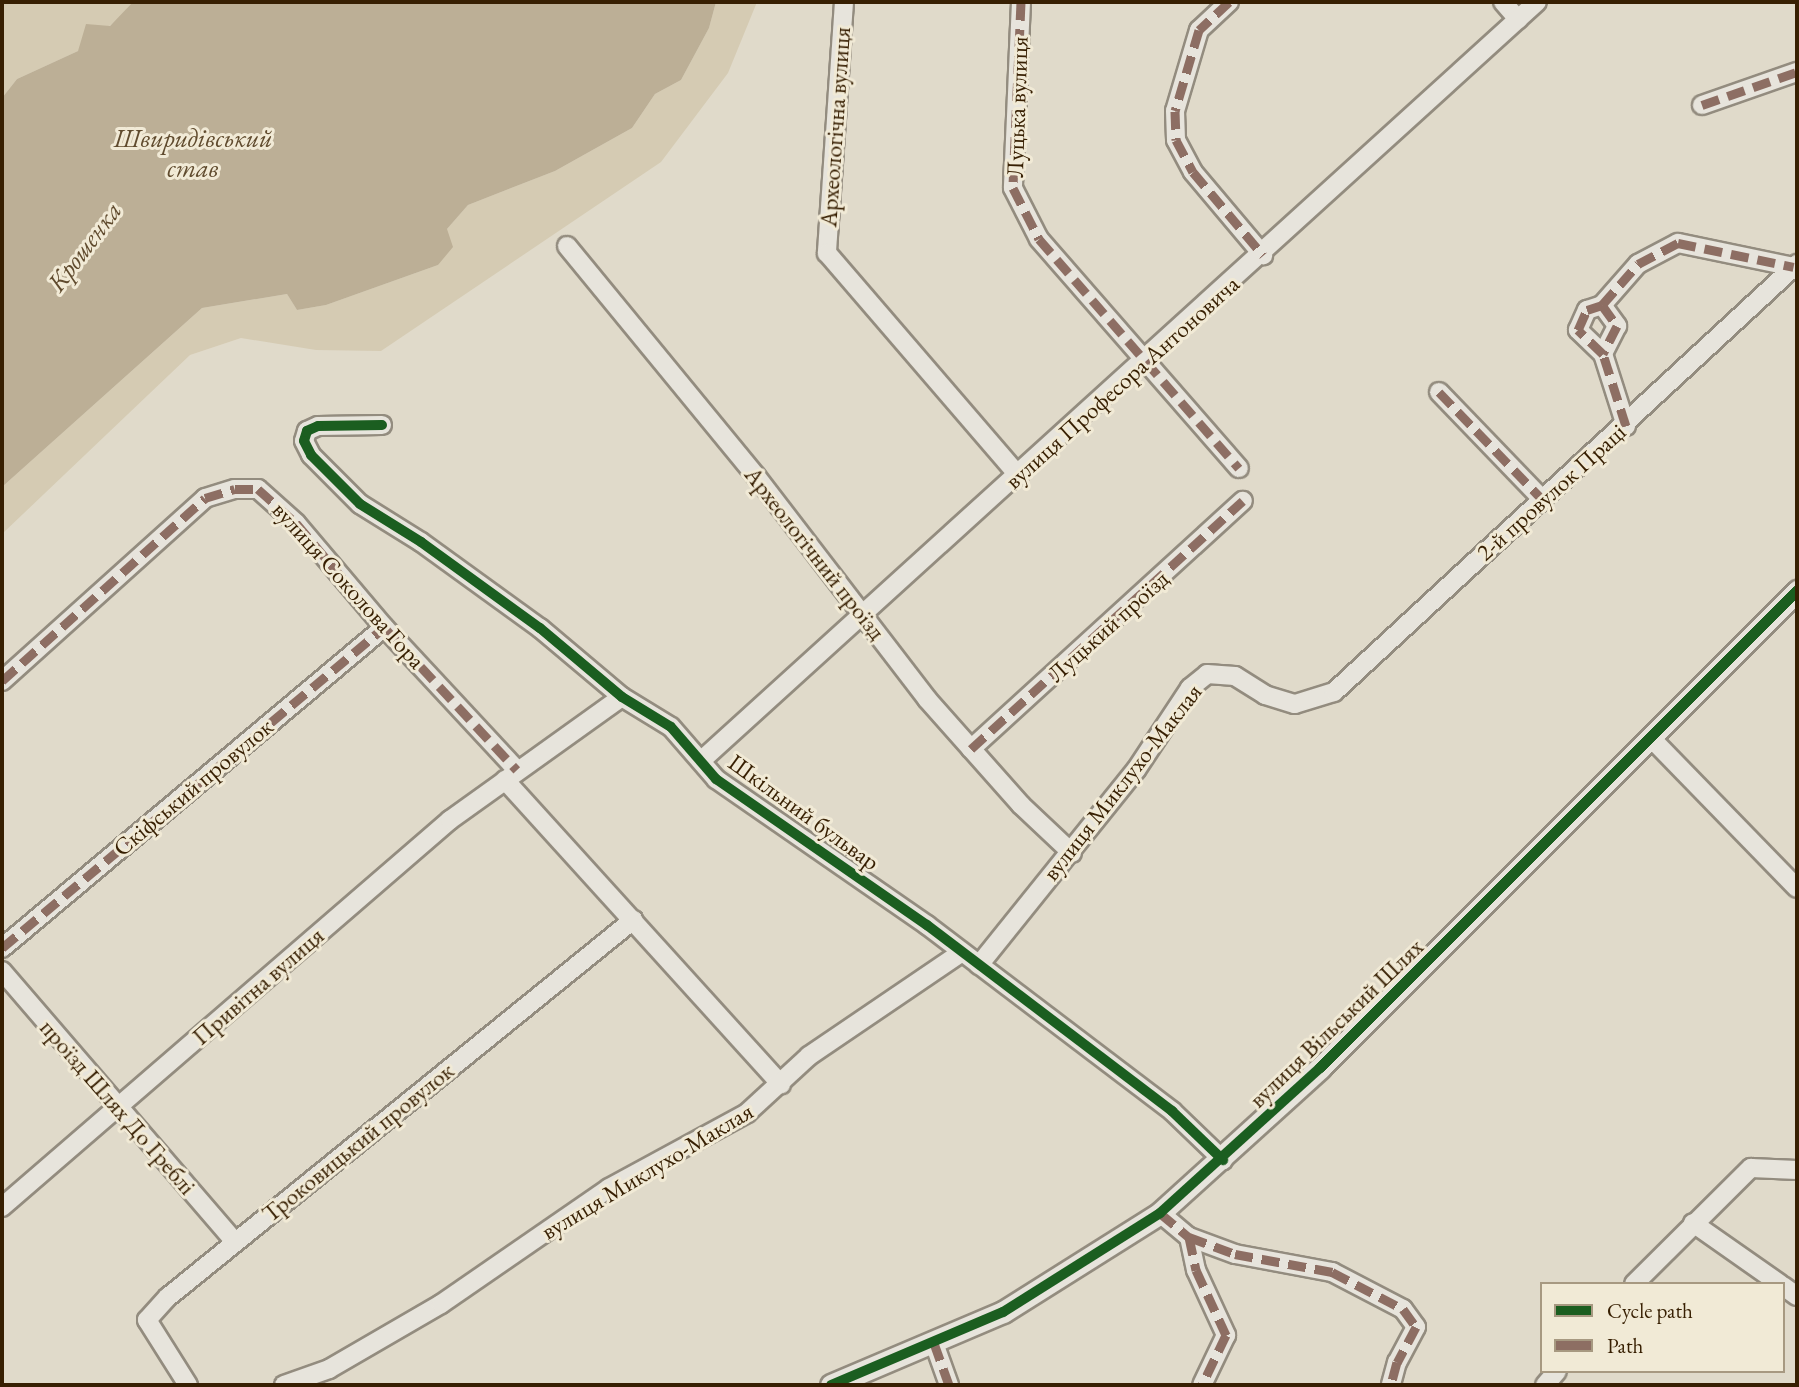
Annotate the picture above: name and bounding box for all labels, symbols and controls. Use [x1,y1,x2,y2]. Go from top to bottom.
street label: Археологічна вулиця [814,26,856,228]
street label: Луцька вулиця [1000,36,1034,178]
water label: Швиридівський став [113,123,273,184]
water label: Крошенка [41,196,129,298]
street label: вулиця Професора Антоновича [999,269,1245,495]
street label: 2-й провулок Праці [1470,417,1632,567]
street label: Археологічний проїзд [739,461,891,645]
street label: вулиця Соколова Гора [266,496,432,674]
street label: Луцький проїзд [1042,564,1174,688]
street label: вулиця Миклухо-Маклая [1036,678,1208,886]
street label: Скіфський провулок [107,712,279,862]
street label: Шкільний бульвар [723,748,885,876]
street label: Привітна вулиця [186,921,330,1051]
street label: вулиця Вільський Шлях [1243,932,1429,1114]
street label: проїзд Шлях До Греблі [34,1014,202,1200]
street label: Троковицький провулок [256,1056,460,1228]
street label: вулиця Миклухо-Маклая [536,1096,758,1246]
legend [1540,1282,1785,1373]
text: Cycle path [1607,1297,1693,1324]
text: Path [1607,1332,1643,1359]

